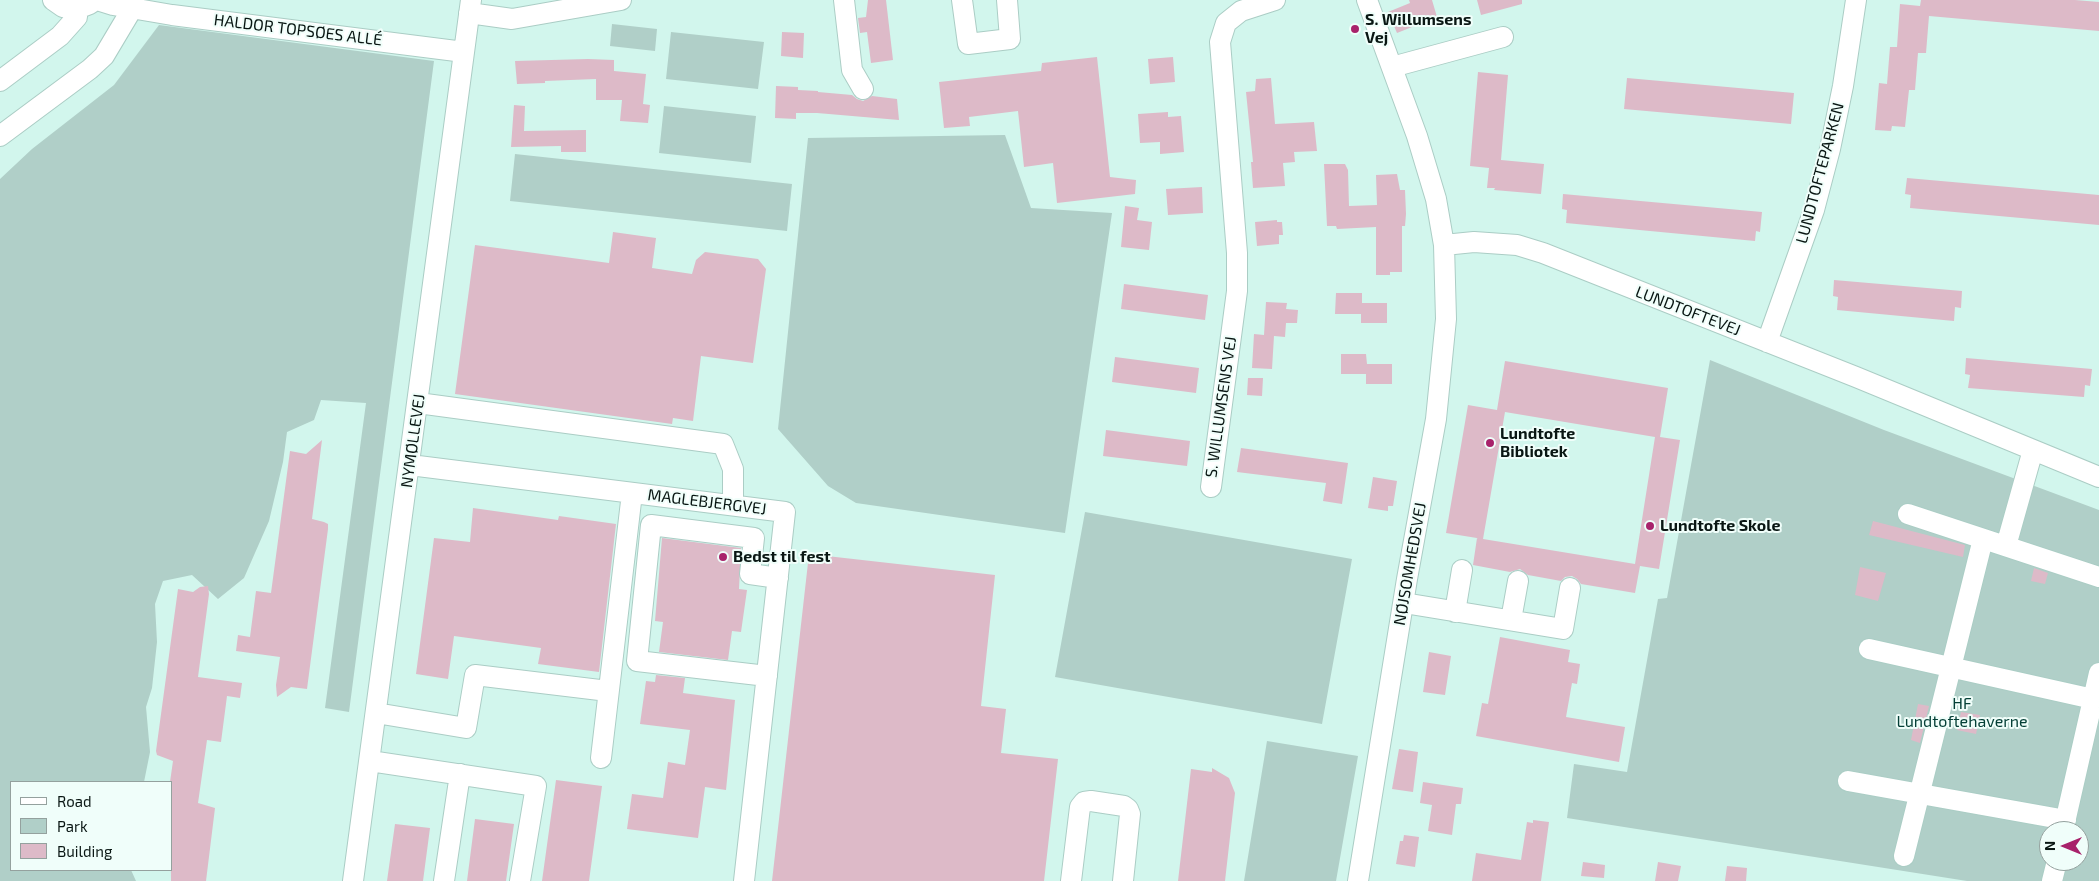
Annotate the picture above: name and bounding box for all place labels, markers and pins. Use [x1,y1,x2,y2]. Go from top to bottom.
place label: S. Willumsens Vej [1365,10,1471,48]
marker: S. Willumsens Vej [1349,23,1361,35]
place label: Lundtofte Bibliotek [1500,424,1575,462]
marker: Lundtofte Bibliotek [1484,437,1496,449]
place label: Lundtofte Skole [1660,516,1780,536]
marker: Lundtofte Skole [1644,520,1656,532]
place label: Bedst til fest [733,547,830,567]
marker: Bedst til fest [717,551,729,563]

